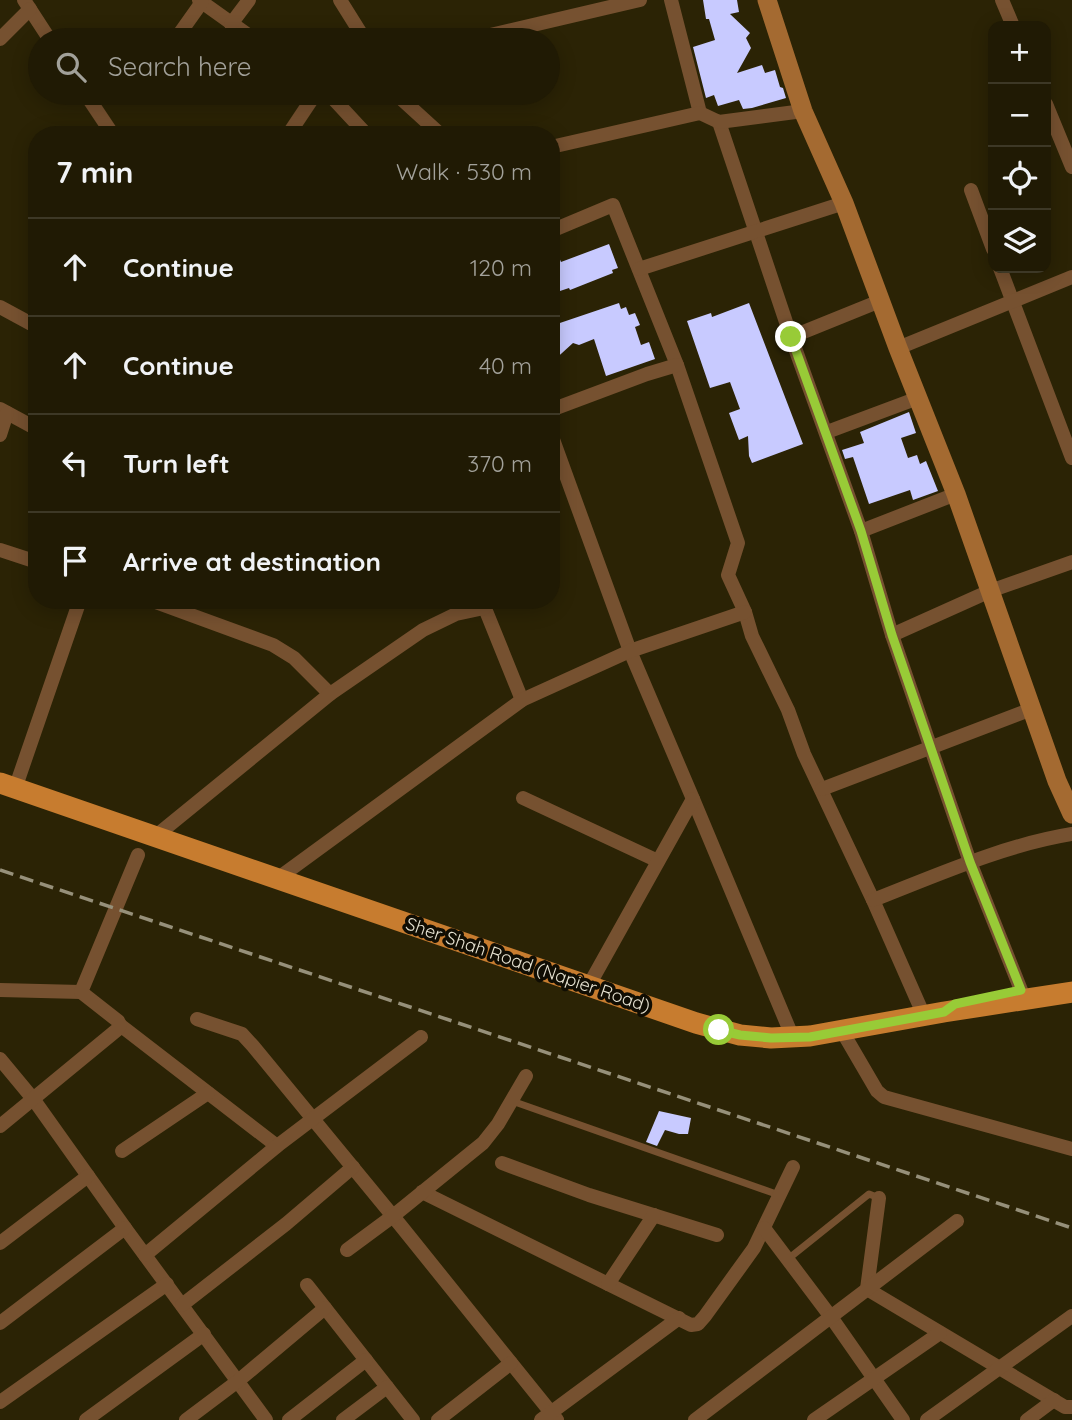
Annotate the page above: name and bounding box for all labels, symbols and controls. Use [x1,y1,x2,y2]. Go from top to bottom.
map controls [988,21,1051,273]
button: + [988,21,1051,84]
search box [28,28,560,105]
icon: search [52,48,90,86]
text: Search here [108,50,252,83]
button: − [988,84,1051,147]
button: locate [988,147,1051,210]
text: 7 min [56,153,134,191]
text: Walk · 530 m [396,157,532,186]
button: layers [988,210,1051,273]
icon: ahead [56,248,94,286]
text: Continue [123,251,234,284]
text: 120 m [470,253,532,282]
route end [775,321,806,352]
icon: ahead [56,346,94,384]
text: Continue [123,349,234,382]
text: 40 m [479,351,532,380]
icon: left [56,444,94,482]
text: Turn left [123,447,230,480]
text: 370 m [467,449,532,478]
icon: arrive [56,542,94,580]
text: Arrive at destination [123,545,381,578]
street label: Sher Shah Road (Napier Road) [403,912,654,1017]
route start [703,1014,734,1045]

